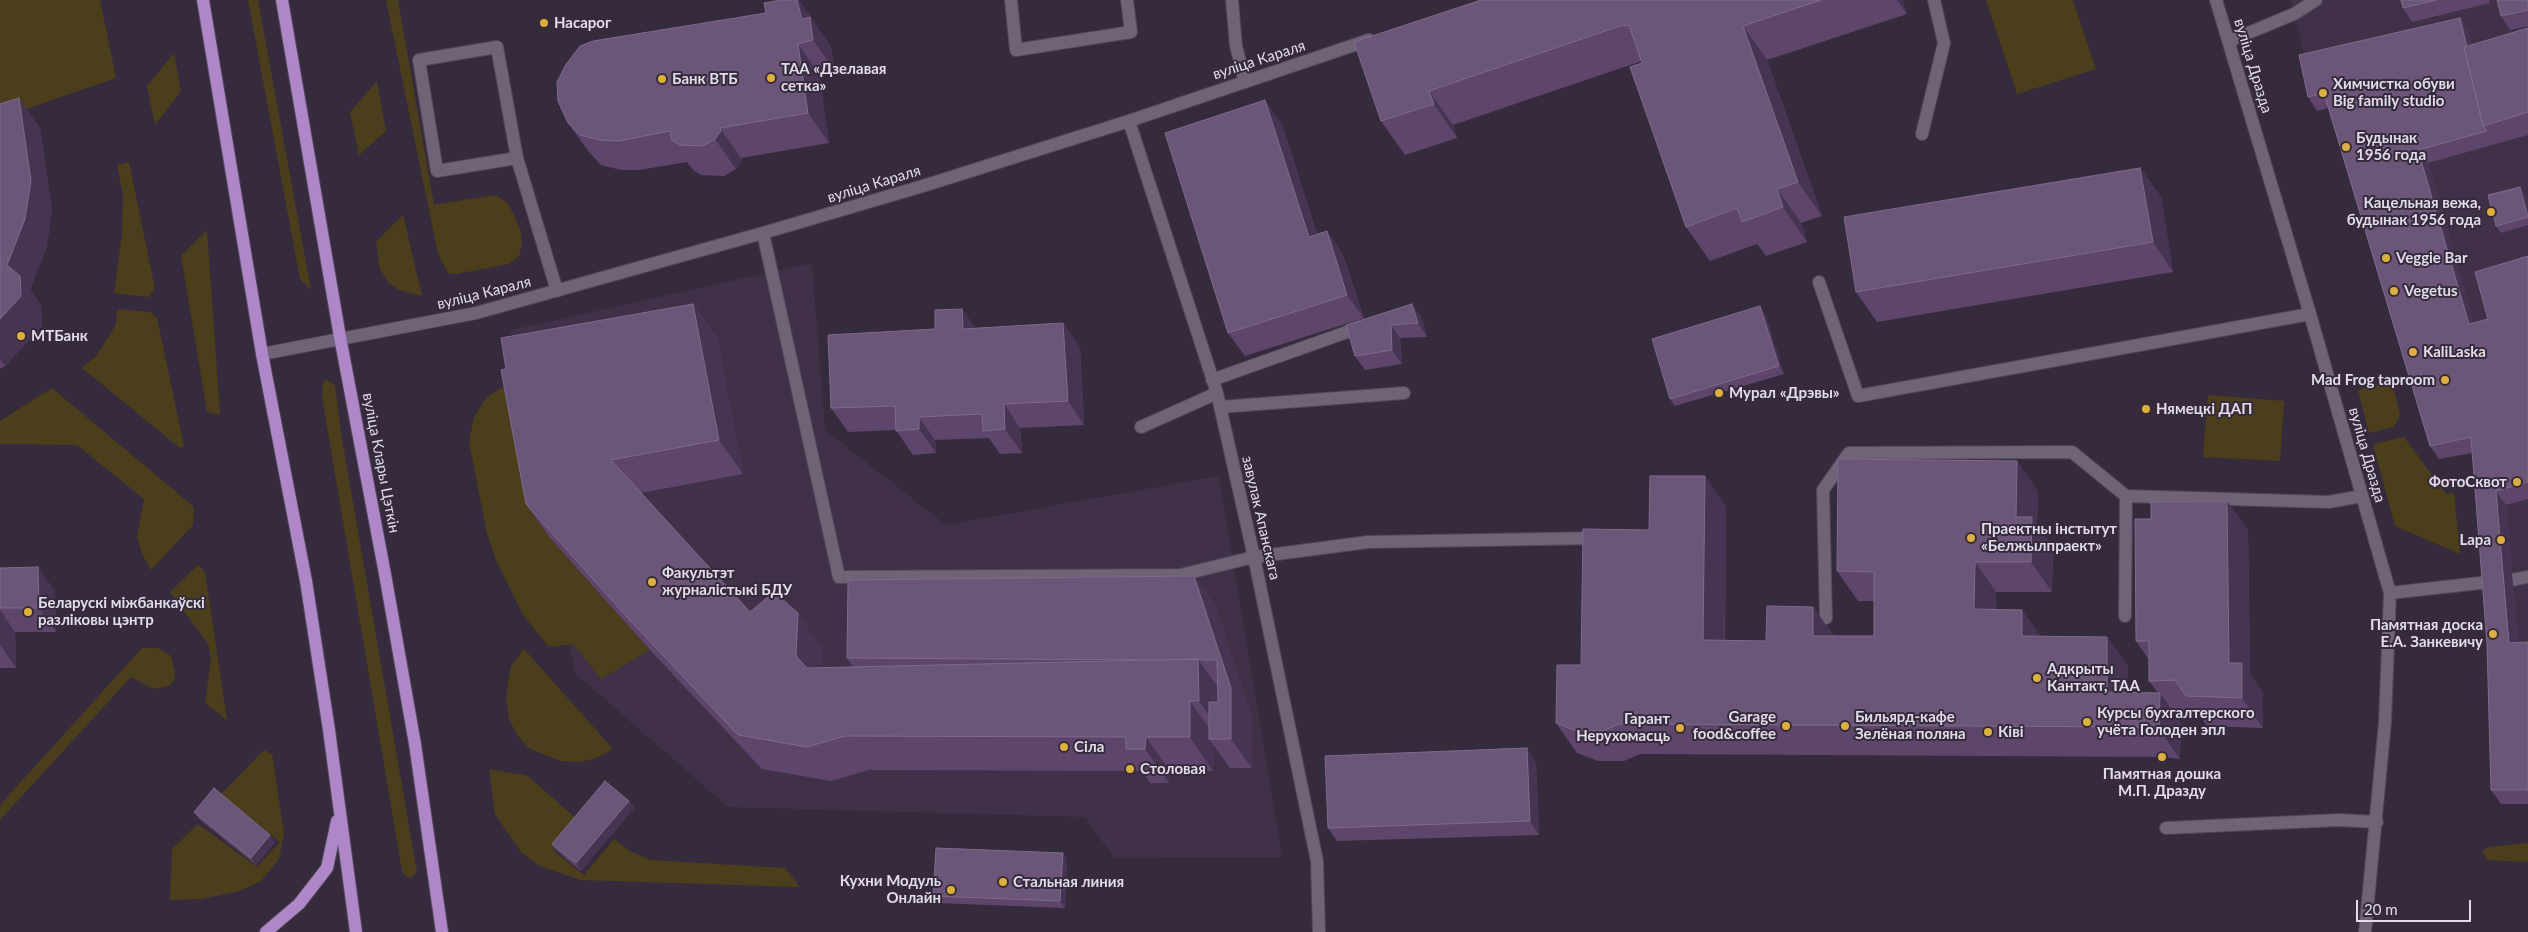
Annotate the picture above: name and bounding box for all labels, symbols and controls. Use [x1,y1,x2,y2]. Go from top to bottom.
place label: Насарог [554,14,611,32]
marker: Насарог [538,17,550,29]
street label: вуліца Дразда [2230,17,2276,115]
street label: вуліца Караля [1210,37,1308,83]
place label: ТАА «Дзелавая сетка» [781,60,886,95]
place label: Банк ВТБ [672,70,738,88]
marker: ТАА «Дзелавая сетка» [765,72,777,84]
marker: Банк ВТБ [656,73,668,85]
place label: Химчистка обуви Big family studio [2333,75,2455,110]
marker: Химчистка обуви Big family studio [2317,87,2329,99]
place label: Будынак 1956 года [2356,129,2426,164]
marker: Будынак 1956 года [2340,141,2352,153]
street label: вуліца Караля [825,161,923,207]
place label: Кацельная вежа, будынак 1956 года [2347,194,2481,229]
marker: Кацельная вежа, будынак 1956 года [2485,206,2497,218]
place label: Veggie Bar [2396,249,2467,267]
marker: Veggie Bar [2380,252,2392,264]
street label: вуліца Караля [435,273,533,313]
place label: Vegetus [2404,282,2458,300]
marker: Vegetus [2388,285,2400,297]
place label: МТБанк [31,327,88,345]
marker: МТБанк [15,330,27,342]
place label: KaliLaska [2423,343,2486,361]
marker: KaliLaska [2407,346,2419,358]
place label: Mad Frog taproom [2311,371,2435,389]
marker: Mad Frog taproom [2439,374,2451,386]
place label: Мурал «Дрэвы» [1729,384,1840,402]
marker: Мурал «Дрэвы» [1713,387,1725,399]
street label: вуліца Клары Цэткін [359,391,403,535]
place label: Нямецкі ДАП [2156,400,2252,418]
marker: Нямецкі ДАП [2140,403,2152,415]
street label: вуліца Дразда [2345,405,2389,505]
street label: завулак Апанскага [1238,454,1284,582]
place label: ФотоСквот [2429,473,2507,491]
marker: ФотоСквот [2511,476,2523,488]
place label: Праектны інстытут «Белжылпраект» [1981,520,2117,555]
place label: Lapa [2459,531,2491,549]
marker: Праектны інстытут «Белжылпраект» [1965,532,1977,544]
marker: Lapa [2495,534,2507,546]
place label: Факультэт журналістыкі БДУ [662,564,792,599]
marker: Факультэт журналістыкі БДУ [646,576,658,588]
place label: Беларускі міжбанкаўскі разліковы цэнтр [38,594,205,629]
marker: Беларускі міжбанкаўскі разліковы цэнтр [22,606,34,618]
place label: Памятная доска Е.А. Занкевичу [2370,616,2483,651]
marker: Памятная доска Е.А. Занкевичу [2487,628,2499,640]
place label: Адкрыты Кантакт, ТАА [2047,660,2140,695]
marker: Адкрыты Кантакт, ТАА [2031,672,2043,684]
place label: Курсы бухгалтерского учёта Голоден эпл [2097,704,2255,739]
place label: Garage food&coffee [1693,708,1776,743]
place label: Бильярд-кафе Зелёная поляна [1855,708,1966,743]
place label: Гарант Нерухомасць [1576,710,1670,745]
marker: Курсы бухгалтерского учёта Голоден эпл [2081,716,2093,728]
marker: Garage food&coffee [1780,720,1792,732]
marker: Бильярд-кафе Зелёная поляна [1839,720,1851,732]
marker: Гарант Нерухомасць [1674,722,1686,734]
place label: Ківі [1998,723,2024,741]
marker: Ківі [1982,726,1994,738]
place label: Сіла [1074,738,1104,756]
marker: Сіла [1058,741,1070,753]
marker: Памятная дошка М.П. Дразду [2156,751,2168,763]
place label: Столовая [1140,760,1206,778]
marker: Столовая [1124,763,1136,775]
place label: Памятная дошка М.П. Дразду [2103,765,2221,800]
place label: Кухни Модуль Онлайн [840,872,941,907]
place label: Стальная линия [1013,873,1124,891]
marker: Стальная линия [997,876,1009,888]
marker: Кухни Модуль Онлайн [945,884,957,896]
scale bar [2358,890,2473,922]
text: 20 m [2364,900,2398,918]

